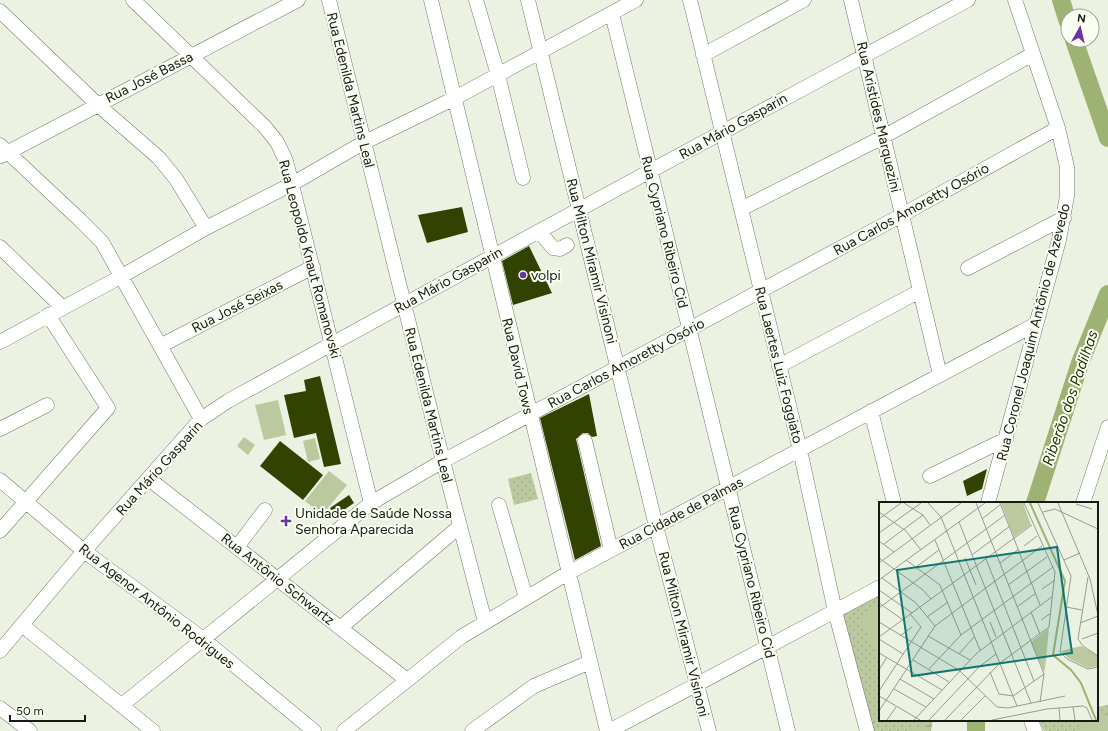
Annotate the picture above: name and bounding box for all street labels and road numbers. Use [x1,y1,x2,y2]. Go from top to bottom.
street label: Rua Edenilda Martins Leal [323,11,378,170]
street label: Rua Aristides Marquezini [853,40,904,194]
street label: Rua José Bassa [103,48,196,107]
street label: Rua Mário Gasparin [676,90,791,163]
street label: Rua Cypriano Ribeiro Cid [637,154,692,310]
street label: Rua Leopoldo Knaut Romanovski [275,158,344,360]
street label: Rua Carlos Amoretty Osório [830,160,992,259]
street label: Rua Milton Miramir Visinoni [563,177,620,346]
street label: Rua Coronel Joaquim Antônio de Azevedo [993,202,1074,463]
street label: Rua Mário Gasparin [391,244,506,317]
street label: Rua José Seixas [189,276,286,337]
street label: Rua Laertes Luiz Foggiato [751,285,806,445]
street label: Rua Carlos Amoretty Osório [545,315,708,412]
street label: Rua David Tows [498,316,537,416]
street label: Rua Edenilda Martins Leal [401,326,456,485]
street label: Rua Mário Gasparin [112,417,206,519]
street label: Rua Cidade de Palmas [616,473,746,553]
street label: Rua Cypriano Ribeiro Cid [724,504,779,660]
street label: Rua Antônio Schwartz [218,530,338,629]
street label: Rua Agenor Antônio Rodrigues [75,540,238,673]
street label: Rua Milton Miramir Visinoni [655,550,712,719]

